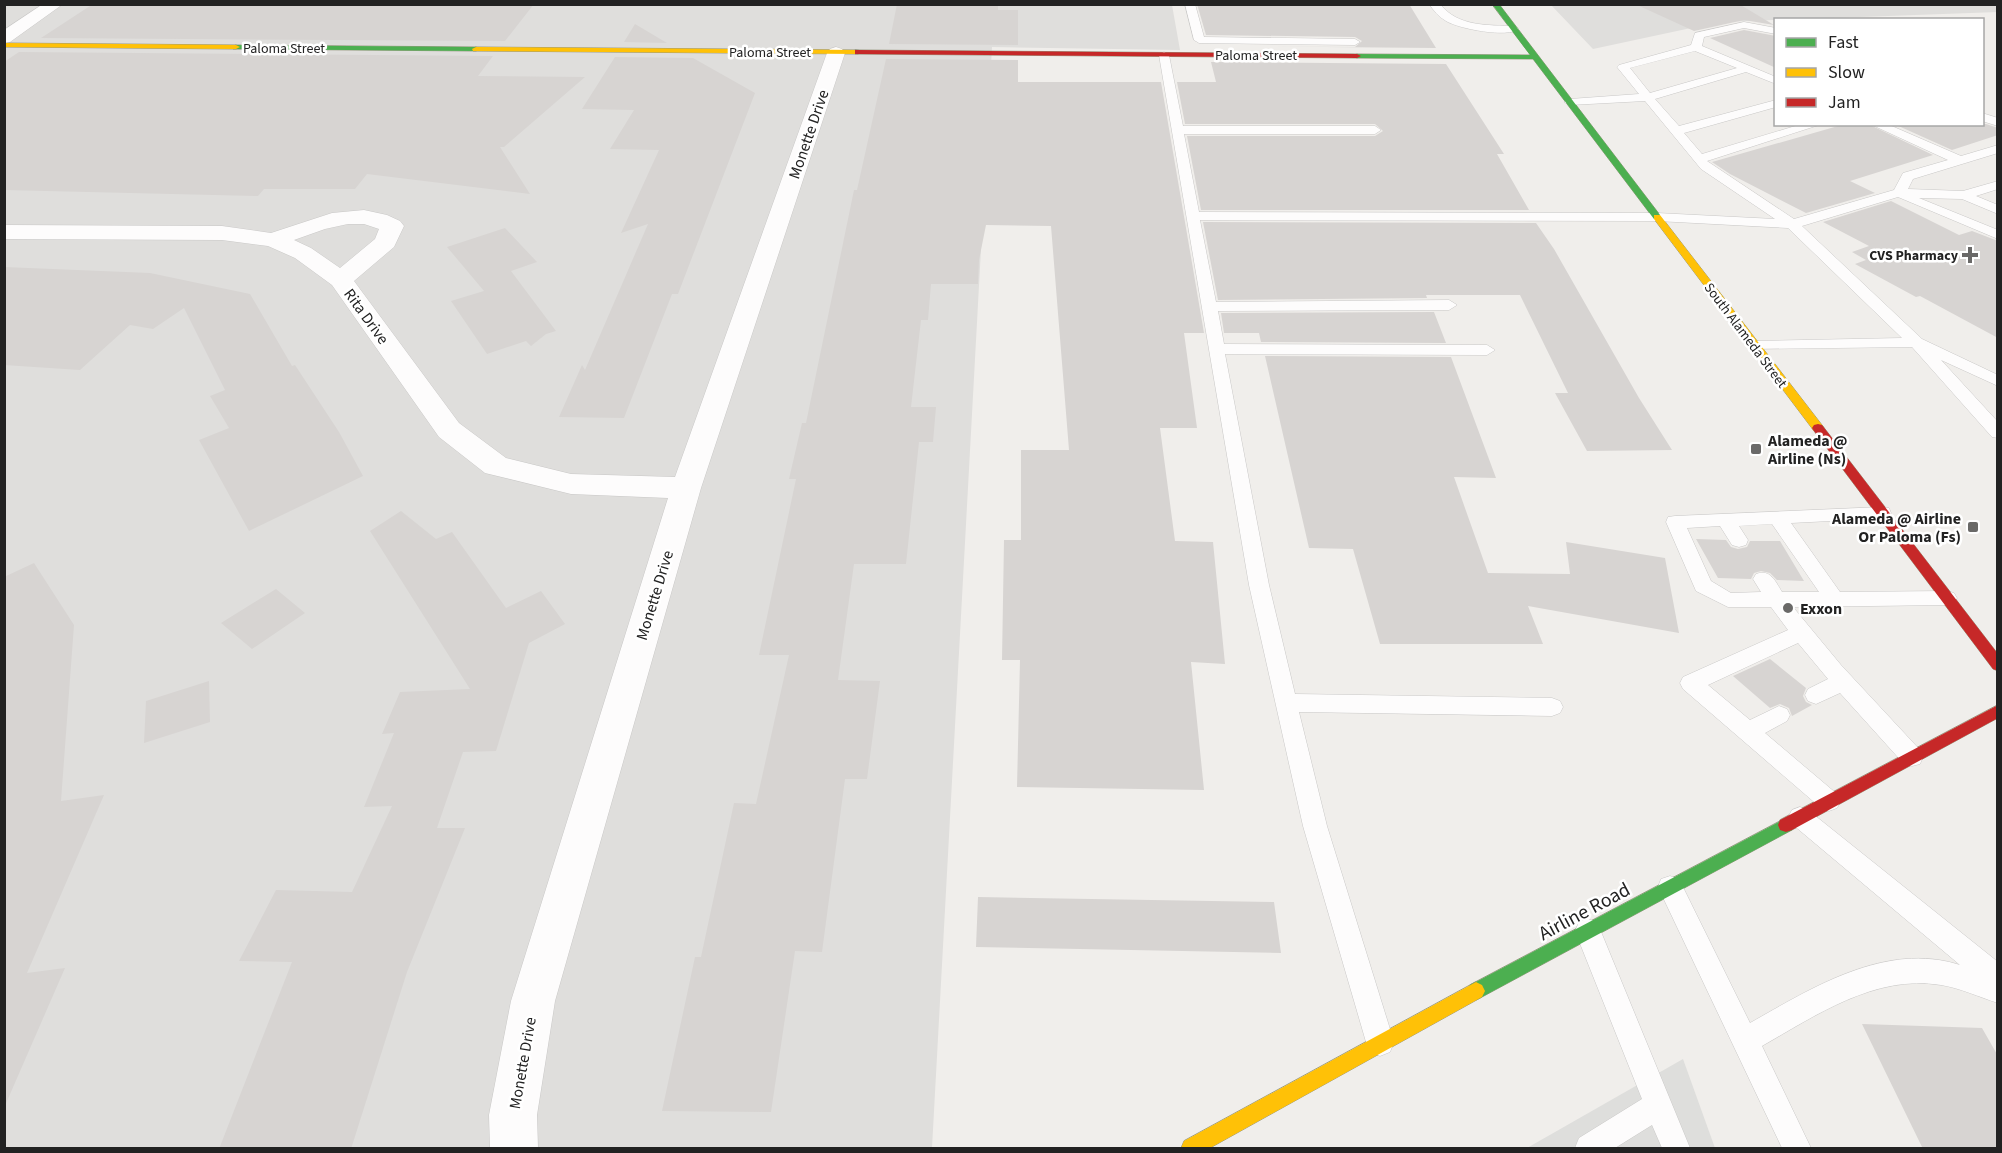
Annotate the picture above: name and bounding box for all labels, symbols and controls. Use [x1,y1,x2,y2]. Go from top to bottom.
legend [1774,18,1984,126]
text: Fast [1828,30,1859,55]
street label: Paloma Street [243,39,325,59]
street label: Paloma Street [729,43,811,63]
street label: Paloma Street [1215,46,1297,66]
text: Slow [1828,60,1865,85]
street label: Monette Drive [783,87,834,182]
text: Jam [1828,90,1861,115]
place label: CVS Pharmacy [1869,246,1959,266]
marker: CVS Pharmacy [1963,248,1977,262]
street label: South Alameda Street [1699,279,1792,393]
street label: Rita Drive [338,284,394,349]
place label: Alameda @ Airline (Ns) [1767,430,1847,470]
marker: Alameda @ Airline (Ns) [1749,442,1763,456]
place label: Alameda @ Airline Or Paloma (Fs) [1831,508,1961,548]
marker: Alameda @ Airline Or Paloma (Fs) [1966,520,1980,534]
street label: Monette Drive [631,548,679,643]
place label: Exxon [1800,598,1842,620]
marker: Exxon [1781,601,1795,615]
street label: Airline Road [1534,876,1635,948]
street label: Monette Drive [504,1015,542,1111]

